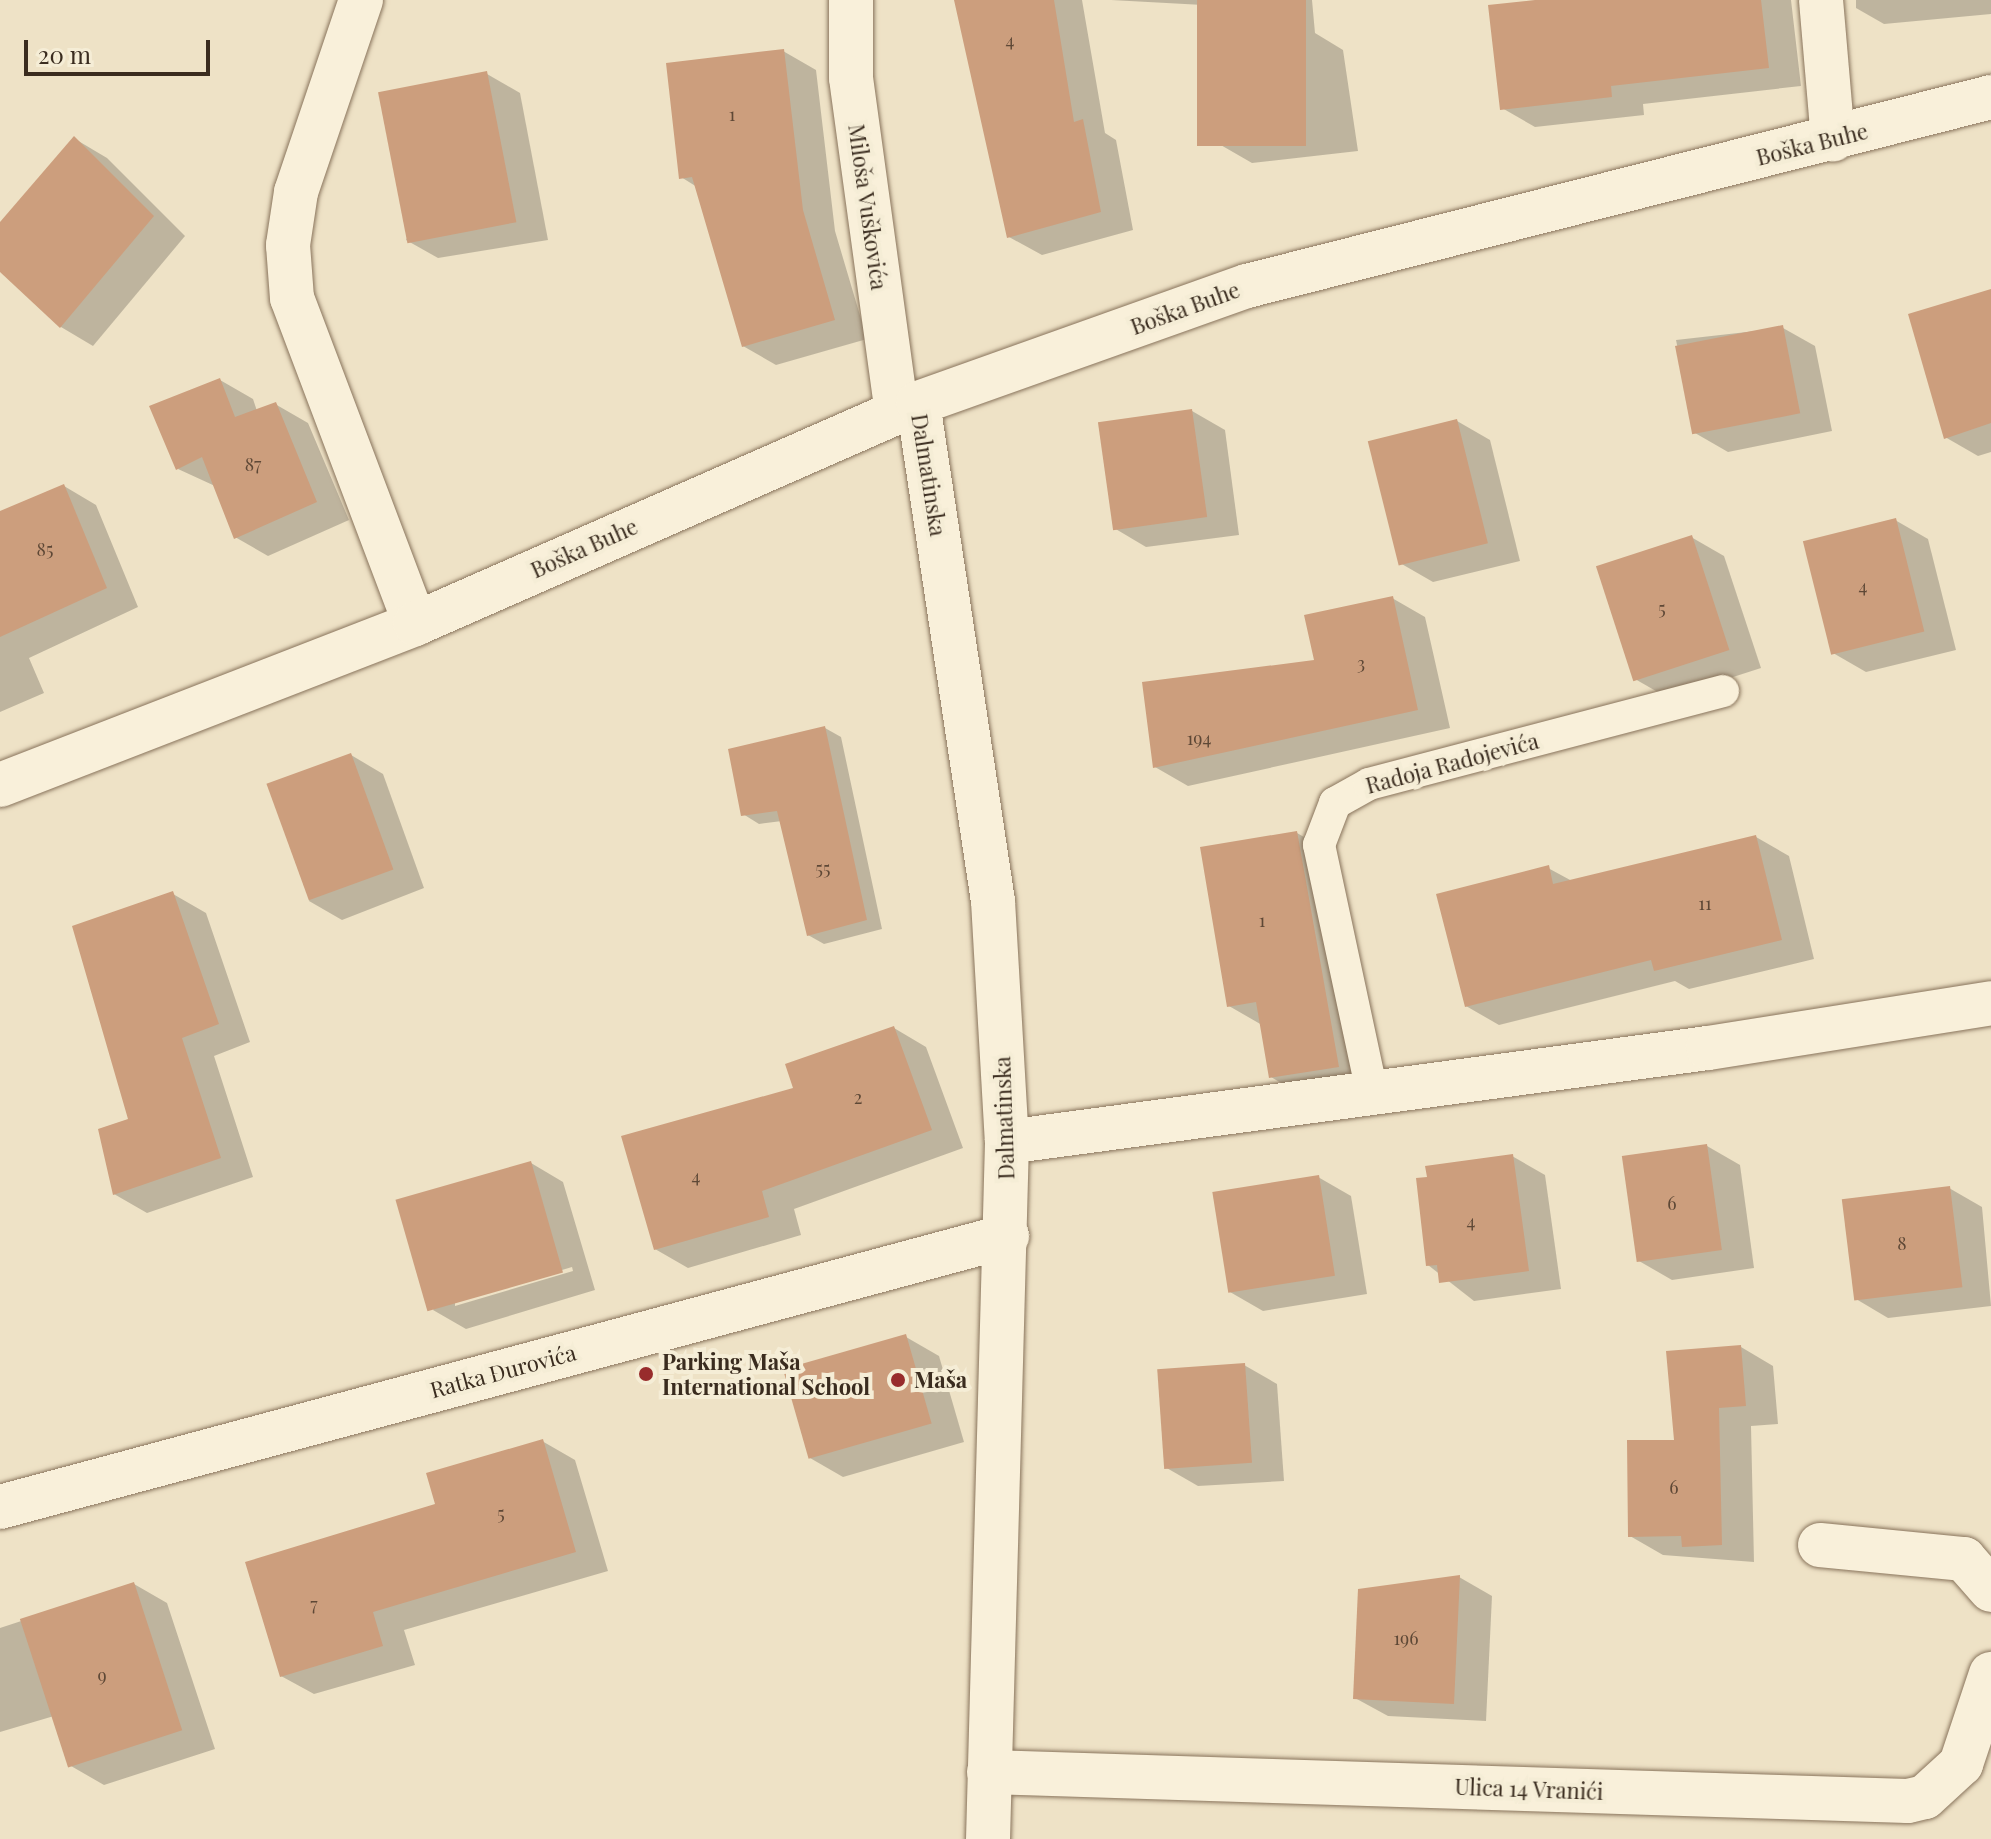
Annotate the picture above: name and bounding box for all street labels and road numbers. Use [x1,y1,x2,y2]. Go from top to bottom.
street label: Boška Buhe [1753,117,1871,171]
street label: Miloša Vuškovića [843,122,893,292]
street label: Boška Buhe [1127,276,1243,340]
street label: Dalmatinska [906,412,952,538]
street label: Boška Buhe [526,513,642,583]
street label: Radoja Radojevića [1363,727,1541,799]
street label: Dalmatinska [989,1056,1019,1180]
street label: Ratka Đurovića [427,1339,579,1403]
street label: Ulica 14 Vranići [1454,1773,1604,1805]

